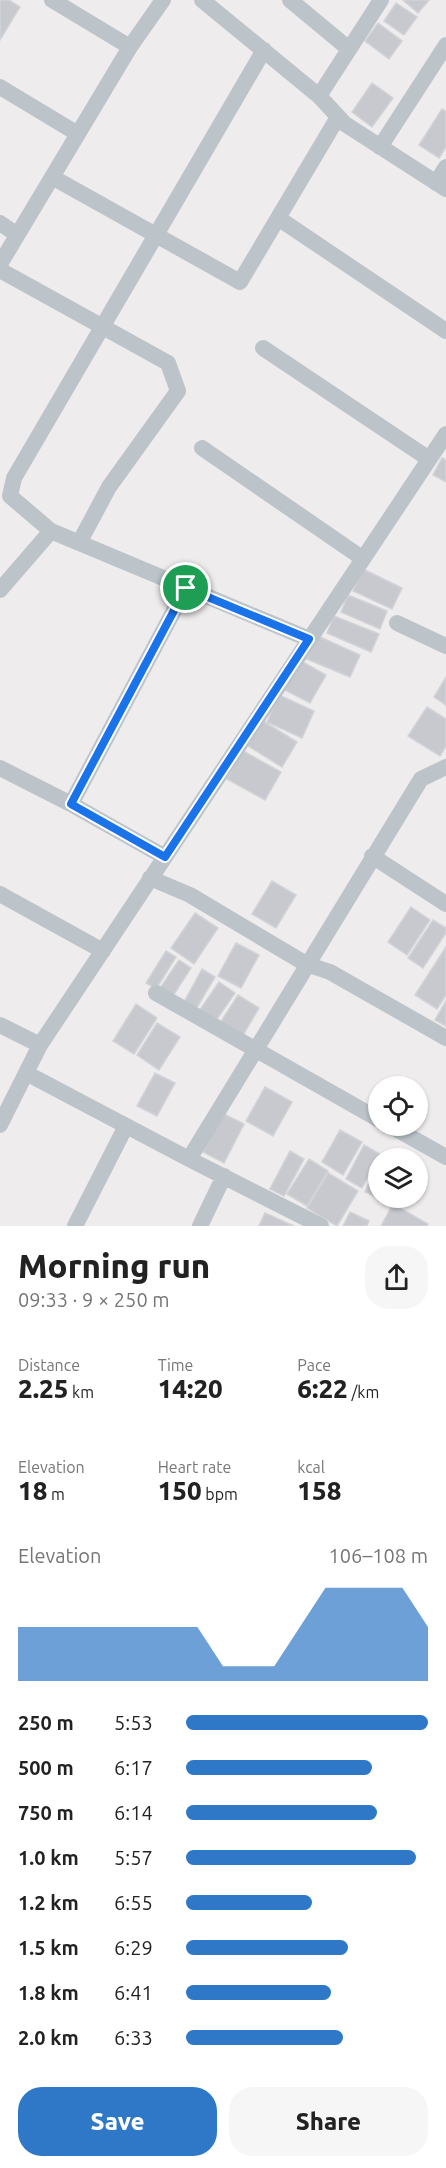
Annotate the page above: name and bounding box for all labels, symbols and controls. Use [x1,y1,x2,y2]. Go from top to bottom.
pin [160,562,211,613]
icon: arrive [169,571,202,604]
map controls [368,1076,428,1208]
button: locate [368,1076,428,1136]
button: layers [368,1148,428,1208]
button: share [365,1246,428,1309]
text: Morning run [18,1247,210,1284]
text: 09:33 · 9 × 250 m [18,1288,170,1311]
text: Distance [18,1356,80,1374]
text: Time [158,1356,193,1374]
text: Pace [297,1356,331,1374]
text: 2.25 [18,1374,68,1403]
text: 14:20 [158,1374,223,1403]
text: 6:22 [297,1374,348,1403]
text: km [68,1383,94,1401]
text: /km [348,1383,379,1401]
text: Elevation [18,1458,85,1476]
text: Heart rate [158,1458,231,1476]
text: kcal [297,1458,325,1476]
text: 18 [18,1476,47,1505]
text: 150 [158,1476,202,1505]
text: 158 [297,1476,341,1505]
text: m [47,1485,65,1503]
text: bpm [202,1485,238,1503]
text: Elevation [18,1544,101,1567]
text: 106–108 m [329,1544,428,1567]
text: 250 m [18,1711,74,1734]
text: 5:53 [114,1711,153,1734]
text: 500 m [18,1756,74,1779]
text: 6:17 [114,1756,153,1779]
text: 750 m [18,1801,74,1824]
text: 6:14 [114,1801,153,1824]
text: 1.0 km [18,1846,79,1869]
text: 5:57 [114,1846,153,1869]
text: 1.2 km [18,1891,79,1914]
text: 6:55 [114,1891,153,1914]
text: 1.5 km [18,1936,79,1959]
text: 6:29 [114,1936,153,1959]
text: 1.8 km [18,1981,79,2004]
text: 6:41 [114,1981,153,2004]
text: 2.0 km [18,2026,79,2049]
text: 6:33 [114,2026,153,2049]
button: Save [18,2087,217,2156]
button: Share [229,2087,428,2156]

